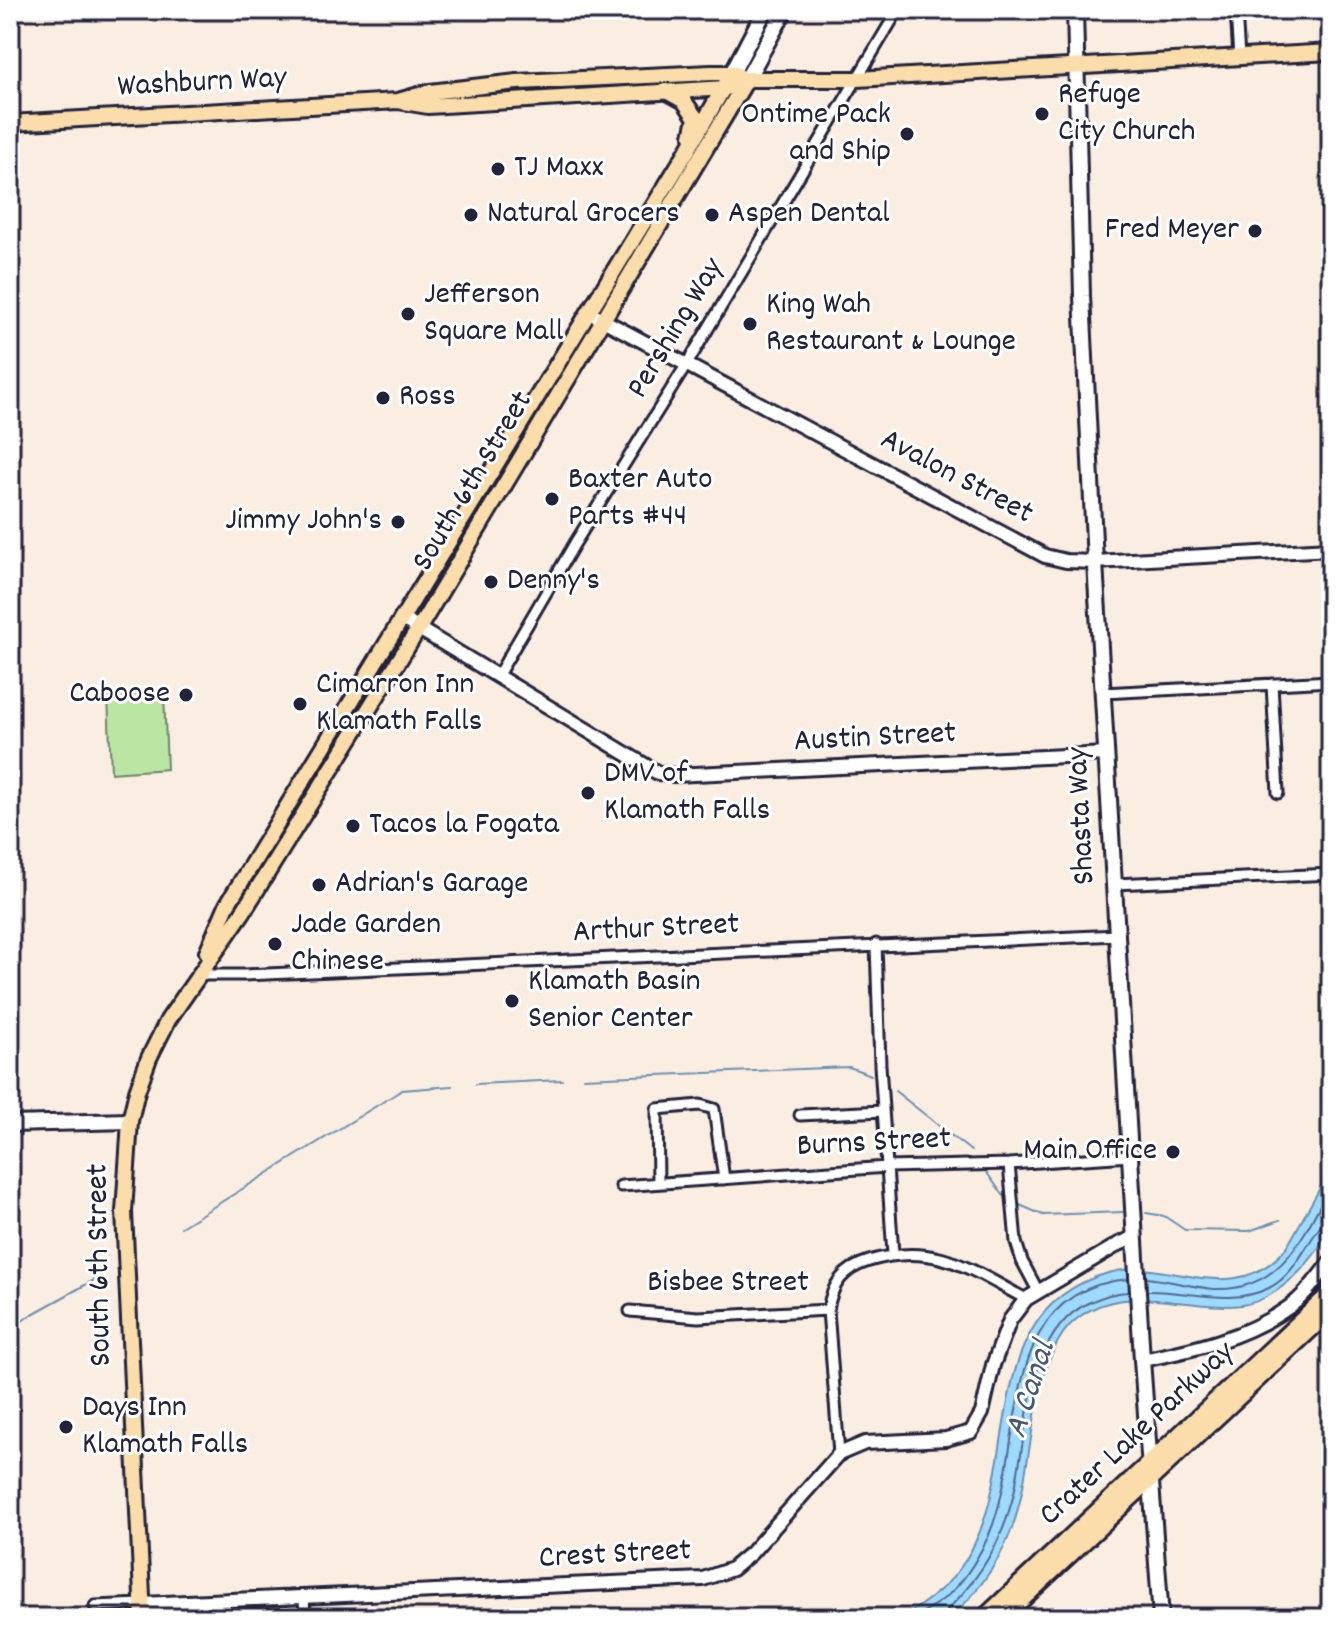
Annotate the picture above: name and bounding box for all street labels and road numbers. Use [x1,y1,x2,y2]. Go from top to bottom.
street label: Washburn Way [116,57,289,111]
street label: Pershing Way [617,249,738,408]
street label: South 6th Street [402,383,546,581]
street label: Avalon Street [871,418,1041,538]
street label: Austin Street [793,712,957,766]
street label: Shasta Way [1056,745,1110,886]
street label: Arthur Street [572,903,741,957]
street label: Burns Street [796,1117,952,1171]
street label: South 6th Street [76,1163,126,1367]
street label: Bisbee Street [647,1261,809,1307]
street label: Crater Lake Parkway [1030,1331,1247,1538]
street label: Crest Street [538,1529,692,1583]

